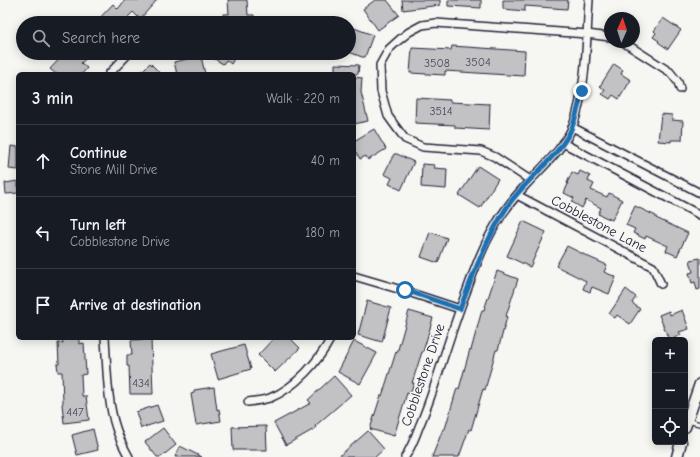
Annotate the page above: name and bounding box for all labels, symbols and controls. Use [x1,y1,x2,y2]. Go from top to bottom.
north arrow [604,12,640,48]
search box [16,16,356,60]
icon: search [30,27,52,49]
text: Search here [62,29,140,47]
house number: 3504 [465,55,491,69]
house number: 3508 [424,56,450,70]
route end [573,82,591,100]
text: 3 min [32,89,73,108]
text: Walk · 220 m [266,91,340,106]
house number: 3514 [429,104,453,118]
text: Continue [70,144,127,162]
icon: ahead [32,150,54,172]
text: 40 m [311,153,340,168]
text: Stone Mill Drive [70,162,157,177]
street label: Cobblestone Lane [548,192,650,256]
text: Turn left [70,216,126,234]
icon: left [32,222,54,244]
text: 180 m [305,225,340,240]
text: Cobblestone Drive [70,234,170,249]
route start [396,281,414,299]
icon: arrive [32,294,54,316]
text: Arrive at destination [70,296,201,314]
street label: Cobblestone Drive [397,321,449,429]
map controls [652,337,688,445]
button: + [652,337,688,373]
button: − [652,373,688,409]
house number: 434 [132,376,150,390]
house number: 447 [66,405,84,419]
button: locate [652,409,688,445]

